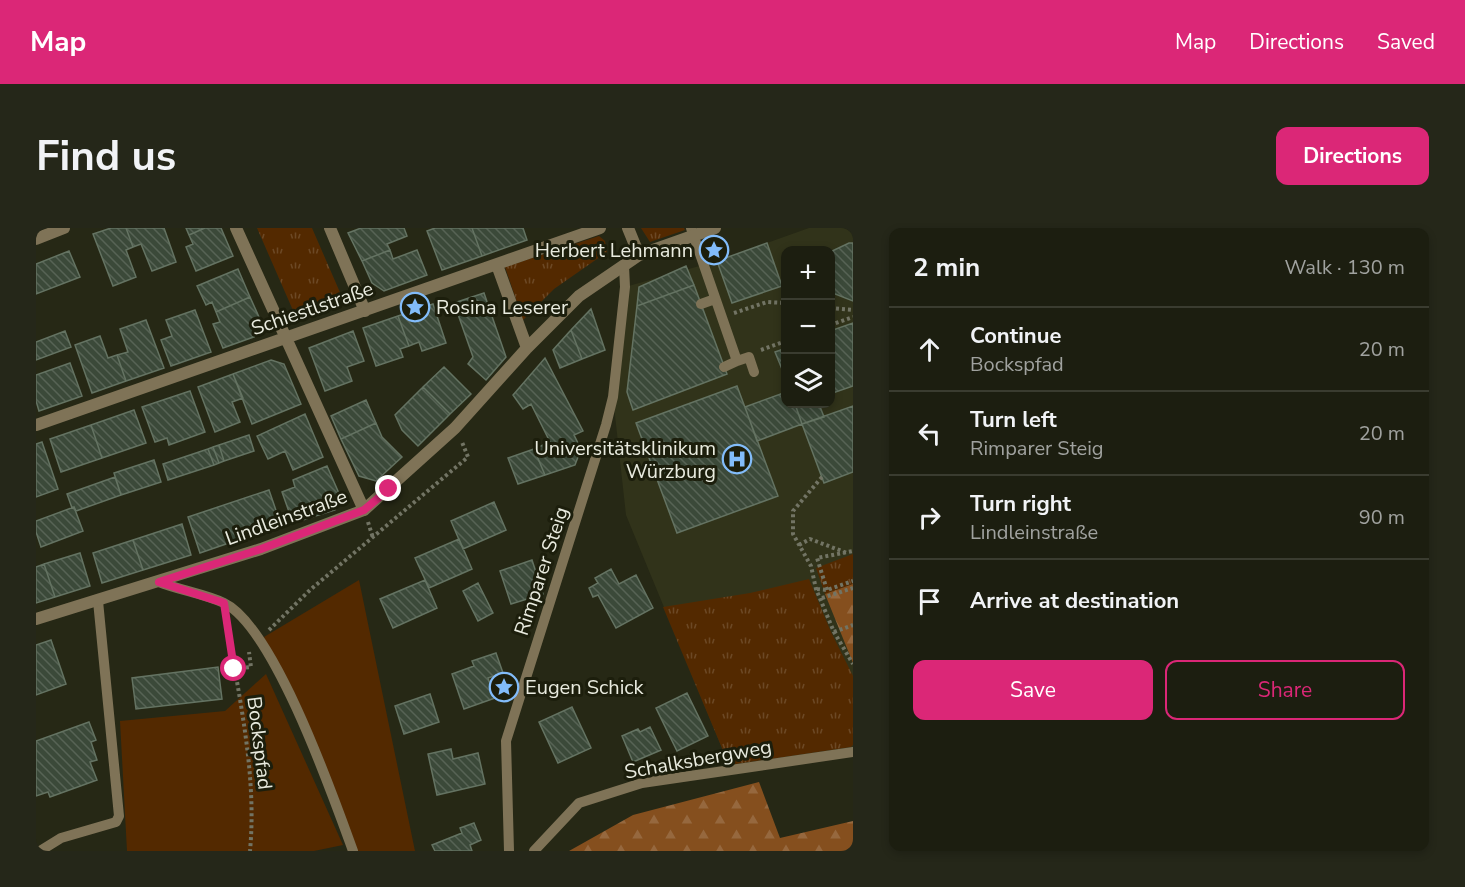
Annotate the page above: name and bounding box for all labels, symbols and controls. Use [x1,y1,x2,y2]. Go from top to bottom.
text: Map [30,23,86,61]
text: Map [1175,28,1216,56]
text: Directions [1249,28,1344,56]
text: Saved [1377,28,1435,56]
button: Directions [1276,127,1429,185]
text: Find us [36,128,176,185]
place icon: Herbert Lehmann [698,234,730,266]
place label: Herbert Lehmann [535,237,693,264]
map controls [781,246,835,408]
button: + [781,246,835,300]
text: 2 min [913,250,980,285]
text: Walk · 130 m [1285,254,1405,281]
street label: Schiestlstraße [247,275,377,342]
place icon: Rosina Leserer [399,291,431,323]
place label: Rosina Leserer [436,294,568,321]
button: − [781,300,835,354]
text: Continue [970,321,1061,351]
icon: ahead [913,333,946,366]
text: 20 m [1359,336,1405,363]
text: Bockspfad [970,351,1064,378]
button: layers [781,354,835,408]
text: Turn left [970,405,1057,435]
icon: left [913,417,946,450]
text: 20 m [1359,420,1405,447]
place label: Universitätsklinikum Würzburg [534,435,716,485]
text: Rimparer Steig [970,435,1104,462]
hospital icon: Universitätsklinikum Würzburg [721,443,753,475]
route end [375,475,401,501]
street label: Lindleinstraße [221,483,351,552]
text: Turn right [970,489,1071,519]
icon: right [913,501,946,534]
street label: Rimparer Steig [508,503,575,639]
text: 90 m [1359,504,1405,531]
text: Lindleinstraße [970,519,1098,546]
icon: arrive [913,585,946,618]
text: Arrive at destination [970,586,1179,616]
route start [220,655,246,681]
button: Save [913,660,1153,720]
button: Share [1165,660,1405,720]
place icon: Eugen Schick [488,671,520,703]
place label: Eugen Schick [525,674,645,701]
street label: Bockspfad [240,695,279,791]
street label: Schalksbergweg [622,733,774,786]

